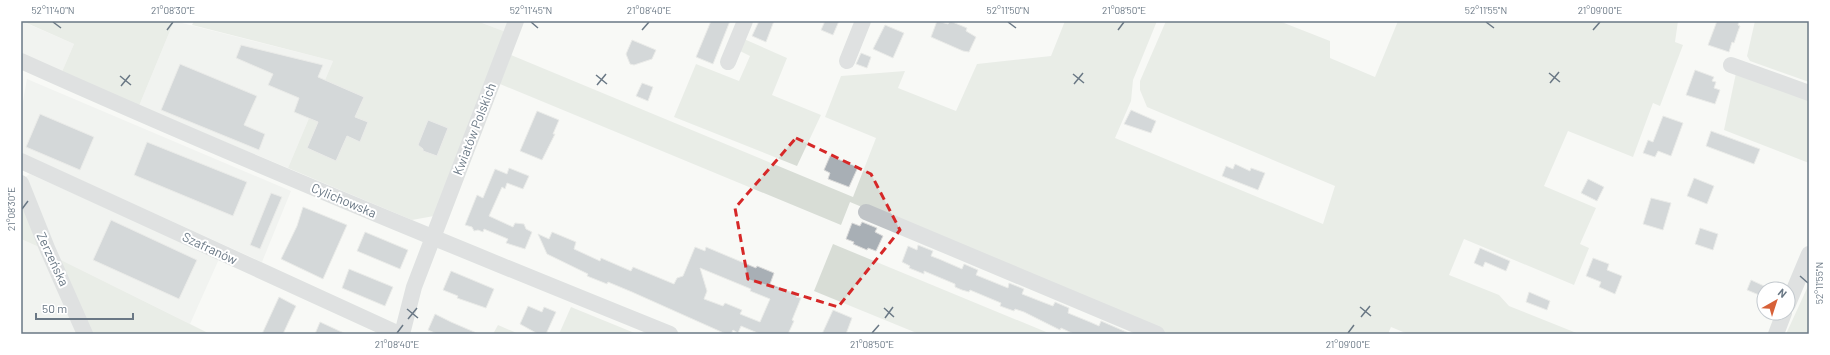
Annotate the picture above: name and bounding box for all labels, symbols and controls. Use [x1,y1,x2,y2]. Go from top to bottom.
text: 52°11'40"N [31,4,75,16]
text: 21°08'30"E [151,4,195,16]
text: 52°11'45"N [510,4,552,16]
text: 21°08'40"E [627,4,671,16]
text: 52°11'50"N [987,4,1029,16]
text: 21°08'50"E [1102,4,1146,16]
text: 52°11'55"N [1465,4,1507,16]
text: 21°09'00"E [1578,4,1622,16]
street label: Kwiatów Polskich [449,81,499,177]
street label: Cylichowska [309,179,379,221]
text: 21°08'30"E [5,187,17,231]
street label: Szafranów [180,228,240,268]
street label: Zerzeńska [34,229,72,289]
text: 52°11'55"N [1813,262,1825,304]
north arrow [1756,281,1796,321]
text: N [1776,285,1790,300]
scale bar [36,295,133,321]
text: 50 m [42,301,67,315]
text: 21°08'40"E [375,338,419,350]
text: 21°08'50"E [850,338,894,350]
text: 21°09'00"E [1326,338,1370,350]

